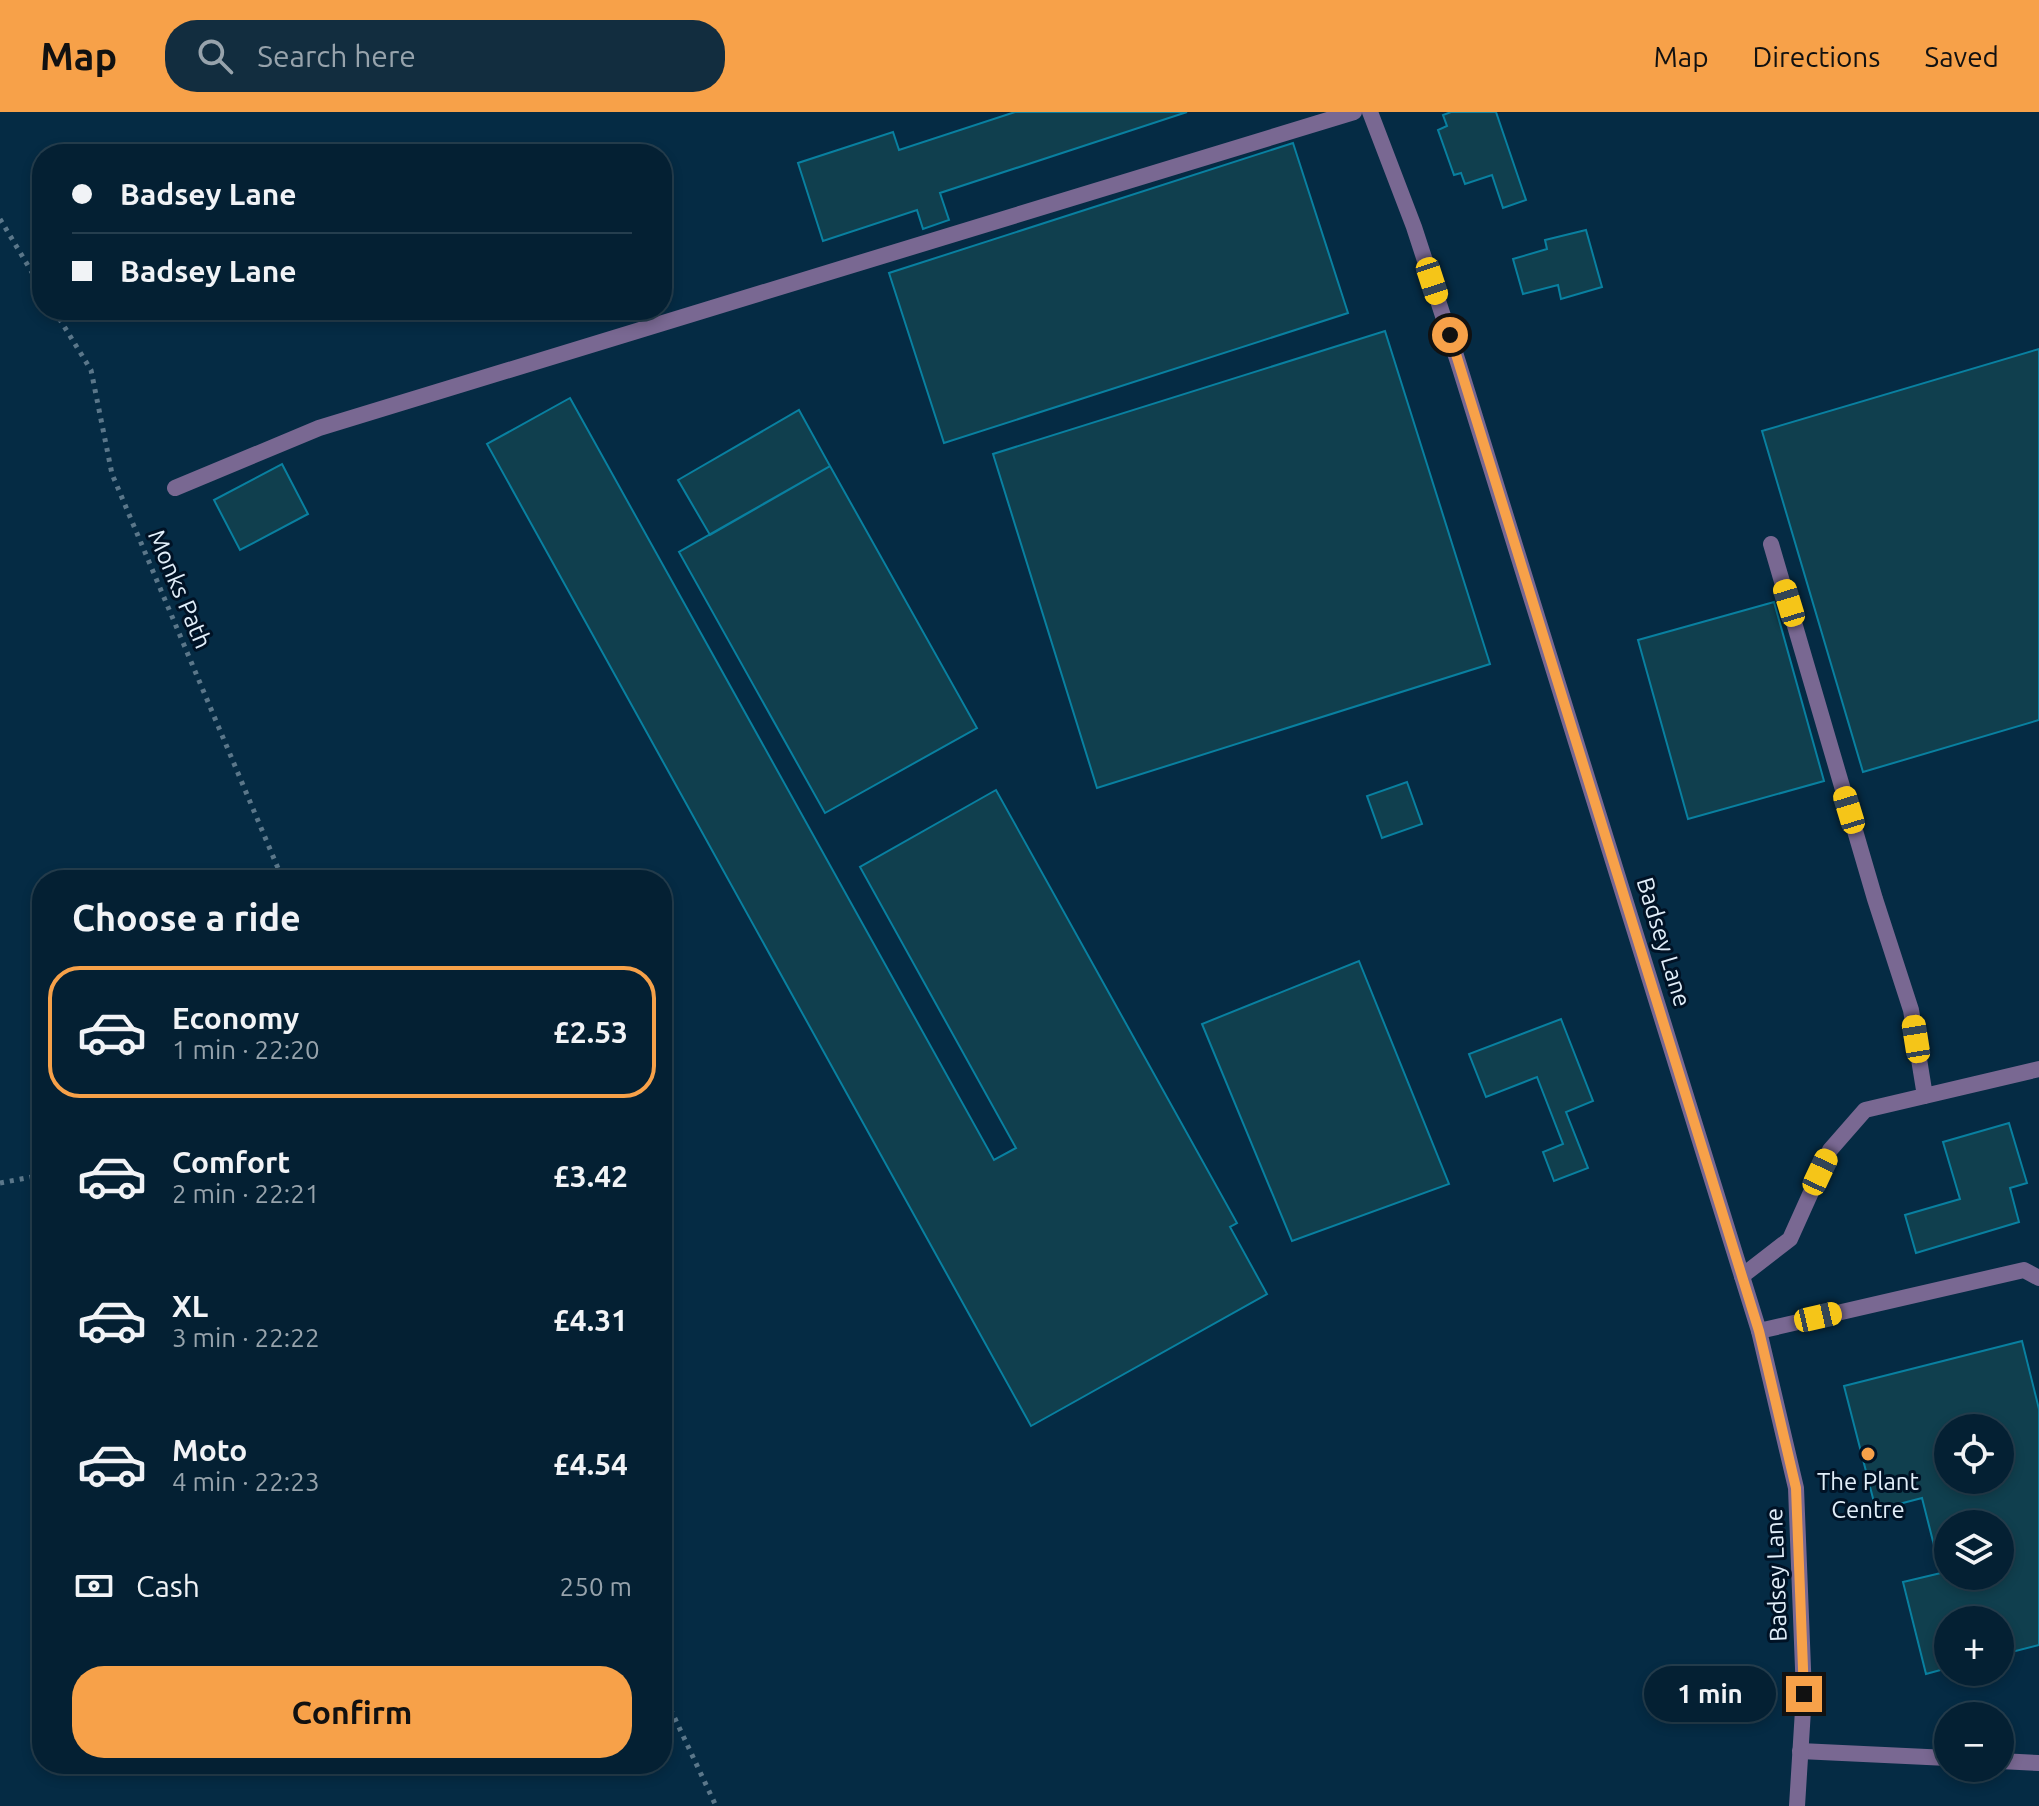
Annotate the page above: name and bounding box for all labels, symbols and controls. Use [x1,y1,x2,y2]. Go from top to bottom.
search box [165,20,725,92]
icon: search [193,34,237,78]
text: Map [40,35,117,77]
text: Search here [257,39,416,73]
text: Map [1653,41,1709,72]
text: Directions [1753,41,1880,72]
text: Saved [1924,41,1999,72]
text: Badsey Lane [120,177,297,211]
text: Badsey Lane [120,254,297,288]
car [1413,254,1451,308]
route start [1432,317,1468,353]
street label: Monks Path [143,526,217,652]
car [1771,577,1807,629]
car [1831,784,1867,836]
street label: Badsey Lane [1632,874,1696,1010]
text: Choose a ride [72,897,301,938]
icon: car [76,996,148,1068]
text: Economy [172,1001,299,1035]
car [1900,1013,1932,1065]
text: £2.53 [553,1015,628,1049]
text: 1 min · 22:20 [172,1035,320,1064]
icon: car [76,1140,148,1212]
text: Comfort [172,1145,290,1179]
car [1799,1145,1841,1199]
text: £3.42 [553,1159,628,1193]
text: 2 min · 22:21 [172,1179,320,1208]
icon: car [76,1284,148,1356]
text: XL [172,1289,208,1323]
car [1792,1300,1844,1334]
text: £4.31 [553,1303,628,1337]
text: 3 min · 22:22 [172,1323,320,1352]
map controls [1934,1414,2014,1782]
button: locate [1934,1414,2014,1494]
icon: car [76,1428,148,1500]
text: Moto [172,1433,247,1467]
marker: The Plant Centre [1859,1445,1877,1463]
text: £4.54 [553,1447,628,1481]
text: 4 min · 22:23 [172,1467,320,1496]
place label: The Plant Centre [1817,1468,1920,1523]
street label: Badsey Lane [1760,1508,1792,1642]
button: layers [1934,1510,2014,1590]
icon: cash [72,1564,116,1608]
text: Cash [136,1569,200,1603]
text: 250 m [560,1572,632,1601]
button: + [1934,1606,2014,1686]
button: Confirm [72,1666,632,1758]
callout: 1 min [1644,1666,1776,1722]
route end [1786,1676,1822,1712]
text: 1 min [1677,1679,1743,1708]
button: − [1934,1702,2014,1782]

